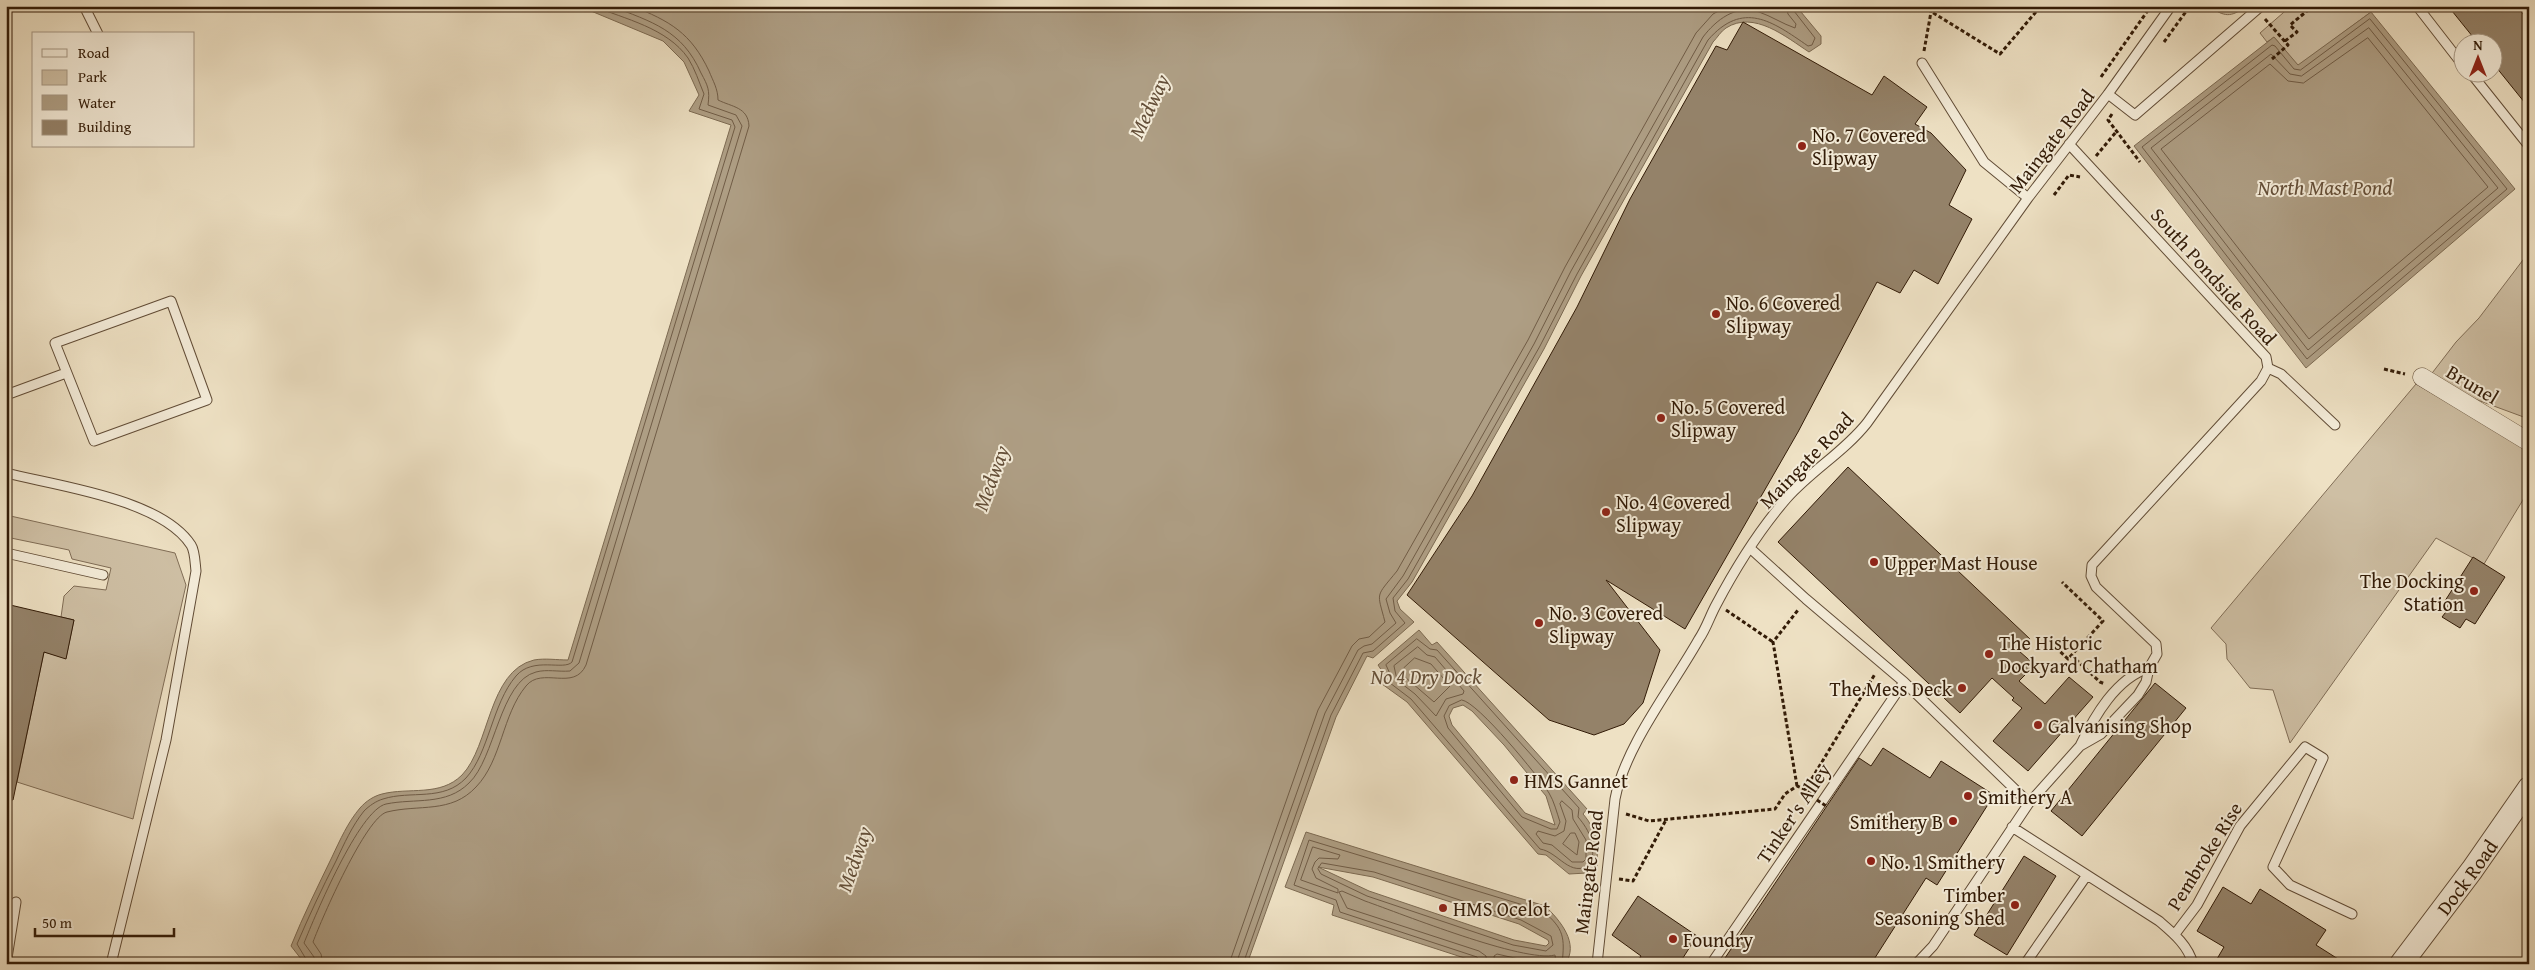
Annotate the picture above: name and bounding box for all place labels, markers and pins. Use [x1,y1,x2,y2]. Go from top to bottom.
place label: No. 7 Covered Slipway [1812,120,1926,172]
marker: No. 7 Covered Slipway [1796,140,1808,152]
place label: No. 6 Covered Slipway [1726,288,1840,340]
marker: No. 6 Covered Slipway [1710,308,1722,320]
place label: No. 5 Covered Slipway [1671,392,1785,444]
marker: No. 5 Covered Slipway [1655,412,1667,424]
place label: No. 4 Covered Slipway [1616,487,1730,539]
marker: No. 4 Covered Slipway [1600,506,1612,518]
place label: Upper Mast House [1884,548,2038,577]
marker: Upper Mast House [1868,556,1880,568]
place label: The Docking Station [2360,566,2464,618]
marker: The Docking Station [2468,585,2480,597]
place label: No. 3 Covered Slipway [1549,598,1663,650]
marker: No. 3 Covered Slipway [1533,617,1545,629]
place label: The Historic Dockyard Chatham [1999,628,2159,680]
marker: The Historic Dockyard Chatham [1983,648,1995,660]
place label: The Mess Deck [1829,674,1953,703]
marker: The Mess Deck [1956,682,1968,694]
place label: Galvanising Shop [2048,711,2192,740]
marker: Galvanising Shop [2032,719,2044,731]
place label: HMS Gannet [1524,766,1628,795]
marker: HMS Gannet [1508,774,1520,786]
place label: Smithery A [1978,782,2072,811]
marker: Smithery A [1962,790,1974,802]
place label: Smithery B [1850,807,1943,836]
marker: Smithery B [1947,815,1959,827]
place label: No. 1 Smithery [1881,847,2005,876]
marker: No. 1 Smithery [1865,855,1877,867]
place label: Timber Seasoning Shed [1875,880,2005,932]
place label: HMS Ocelot [1453,894,1550,923]
marker: Timber Seasoning Shed [2009,899,2021,911]
marker: HMS Ocelot [1437,902,1449,914]
place label: Foundry [1683,925,1753,954]
marker: Foundry [1667,933,1679,945]

